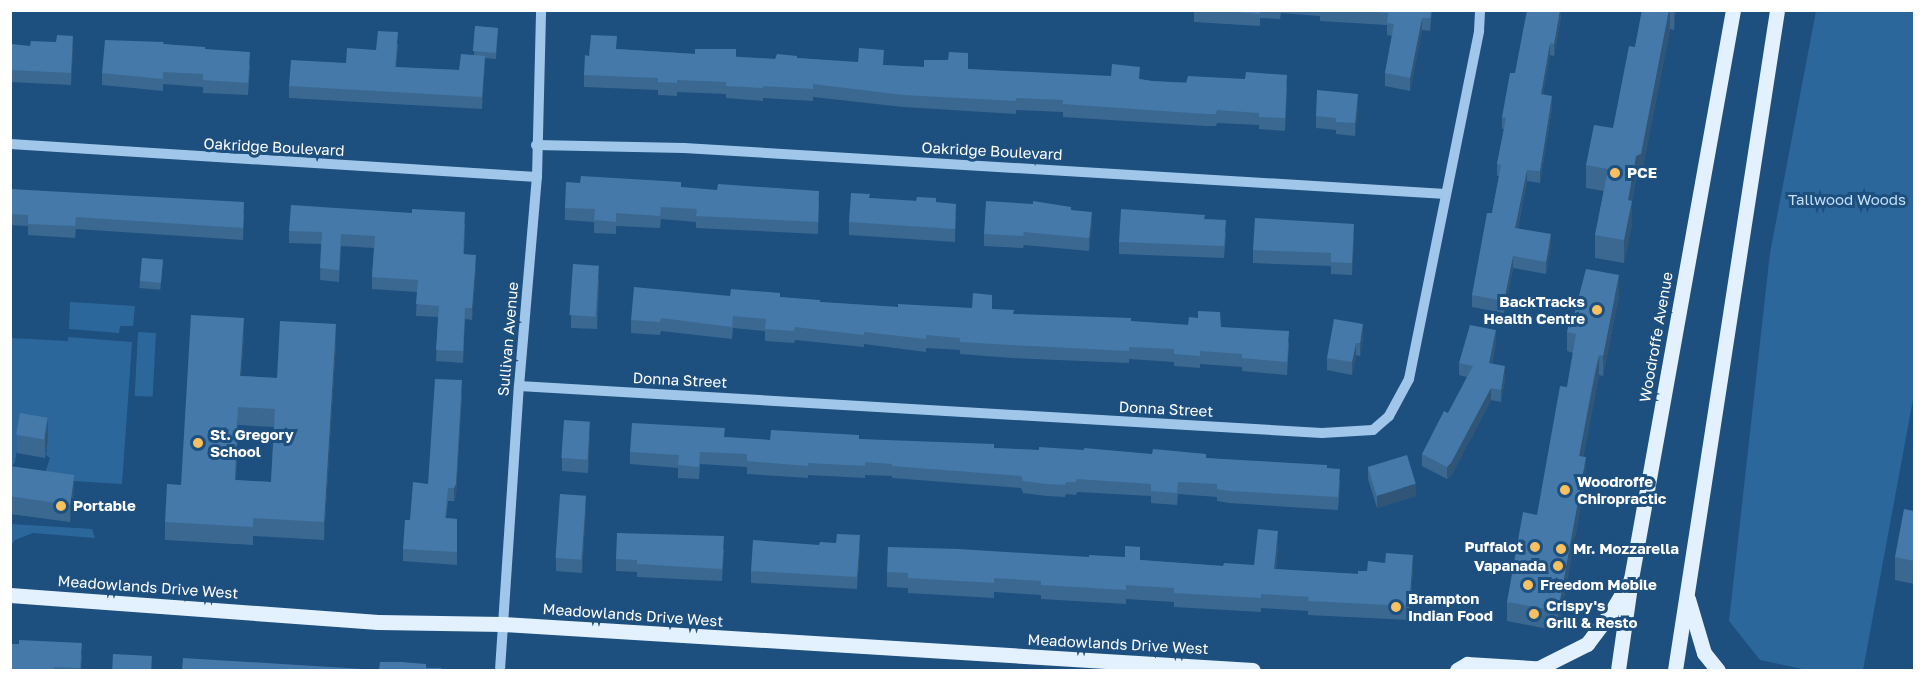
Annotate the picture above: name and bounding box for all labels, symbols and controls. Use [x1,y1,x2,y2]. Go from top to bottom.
street label: Oakridge Boulevard [203,134,345,160]
street label: Oakridge Boulevard [921,138,1063,164]
place label: PCE [1627,164,1657,182]
marker: PCE [1608,166,1622,180]
park label: Tallwood Woods [1788,191,1906,209]
street label: Woodroffe Avenue [1636,270,1676,404]
street label: Sullivan Avenue [494,281,522,397]
place label: BackTracks Health Centre [1483,292,1585,327]
marker: BackTracks Health Centre [1590,303,1604,317]
street label: Donna Street [632,369,728,391]
street label: Donna Street [1118,398,1214,420]
place label: St. Gregory School [210,425,294,460]
marker: St. Gregory School [191,436,205,450]
place label: Woodroffe Chiropractic [1577,472,1666,507]
marker: Woodroffe Chiropractic [1558,483,1572,497]
place label: Portable [73,497,136,515]
marker: Portable [54,499,68,513]
place label: Puffalot [1465,538,1523,556]
marker: Puffalot [1528,540,1542,554]
place label: Mr. Mozzarella [1573,540,1679,558]
marker: Mr. Mozzarella [1554,542,1568,556]
place label: Vapanada [1474,557,1546,575]
marker: Vapanada [1551,559,1565,573]
street label: Meadowlands Drive West [57,572,239,602]
place label: Freedom Mobile [1540,576,1657,594]
marker: Freedom Mobile [1521,578,1535,592]
place label: Brampton Indian Food [1408,589,1493,624]
place label: Crispy's Grill & Resto [1546,596,1638,631]
street label: Meadowlands Drive West [542,600,724,630]
marker: Brampton Indian Food [1389,600,1403,614]
marker: Crispy's Grill & Resto [1527,607,1541,621]
street label: Meadowlands Drive West [1027,630,1209,658]

